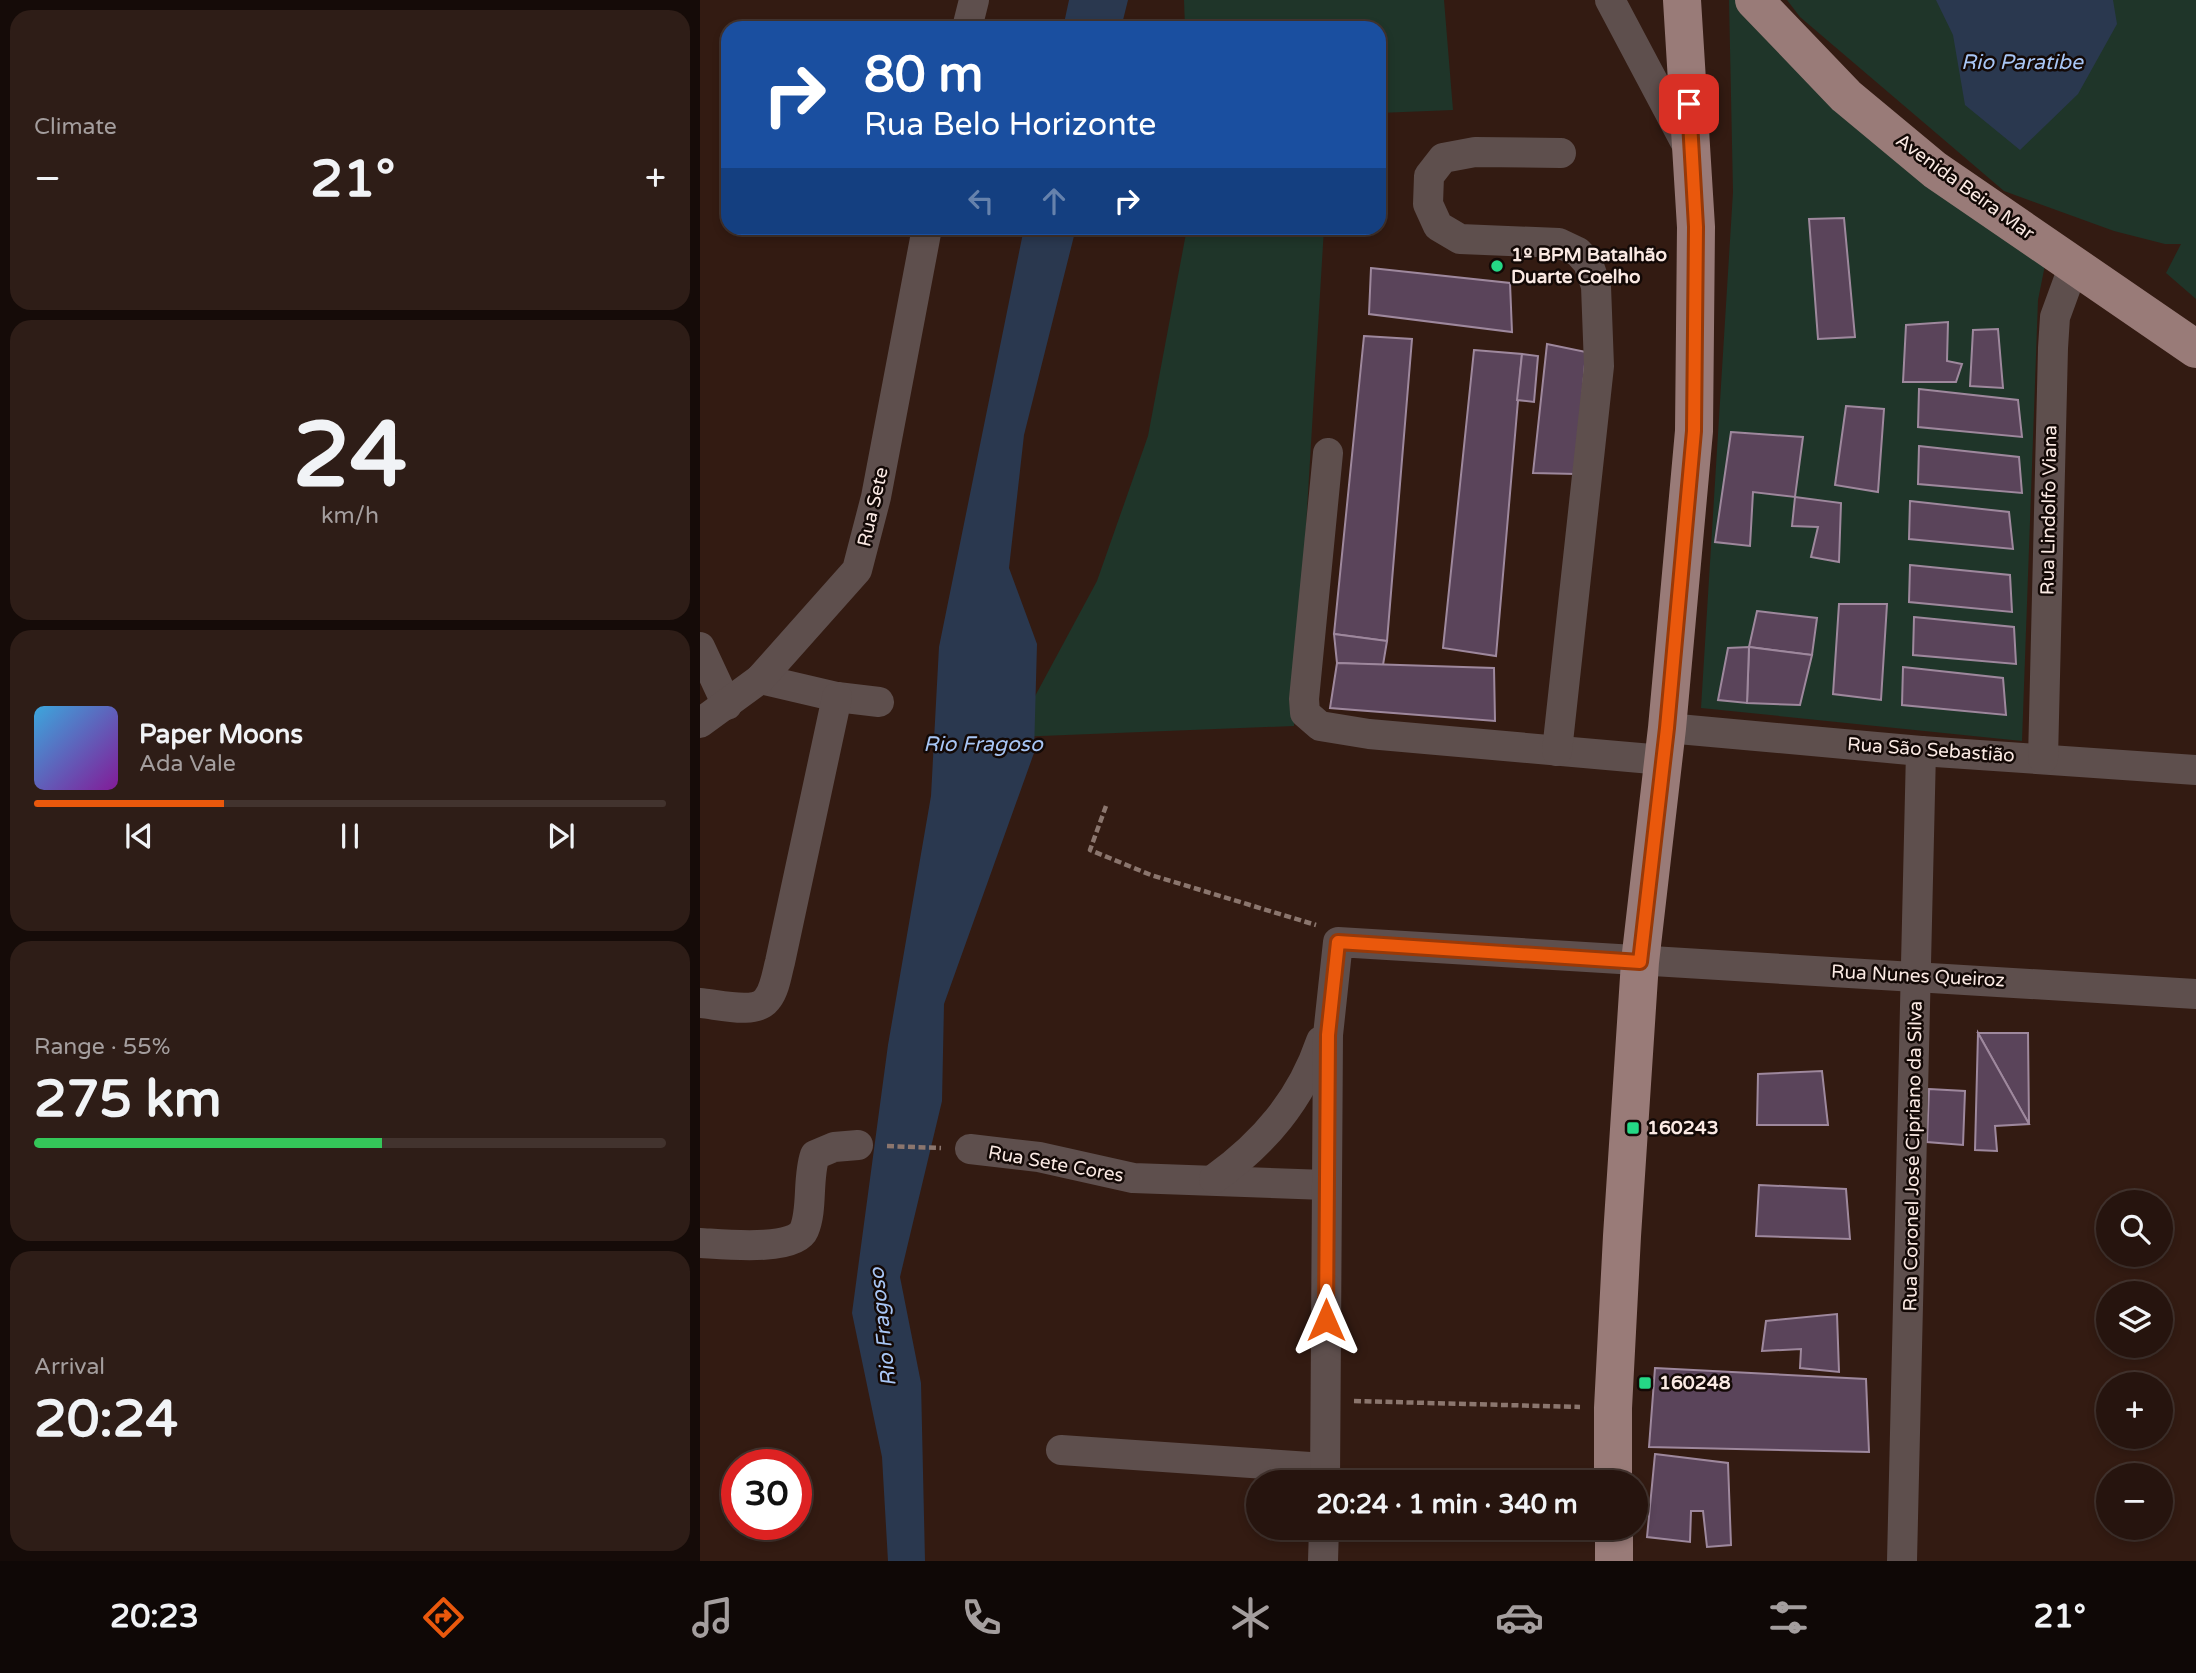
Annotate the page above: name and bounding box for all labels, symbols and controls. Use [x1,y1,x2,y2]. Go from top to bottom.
text: 80 m [864,46,983,105]
icon: right [749,49,840,140]
water label: Rio Paratibe [1961,50,2084,75]
pin [1659,74,1719,134]
icon: arrive [1670,85,1708,123]
text: Rua Belo Horizonte [864,106,1156,144]
text: Climate [34,113,117,141]
street label: Avenida Beira Mar [1891,129,2039,245]
text: 21° [310,148,395,211]
text: − [34,156,61,202]
text: + [645,156,666,202]
icon: left [962,182,1000,220]
icon: ahead [1035,182,1073,220]
icon: right [1108,182,1146,220]
place label: 1º BPM Batalhão Duarte Coelho [1511,244,1667,288]
marker: 1º BPM Batalhão Duarte Coelho [1489,258,1505,274]
text: 24 [293,401,407,511]
street label: Rua Lindolfo Viana [2037,425,2061,595]
street label: Rua Sete [853,465,893,549]
text: km/h [321,502,379,530]
text: Paper Moons [139,719,303,750]
water label: Rio Fragoso [923,732,1044,757]
street label: Rua São Sebastião [1846,733,2016,767]
text: Ada Vale [139,750,236,778]
icon: previous [120,817,158,855]
icon: pause [331,817,369,855]
icon: next [542,817,580,855]
street label: Rua Nunes Queiroz [1831,960,2005,992]
street label: Rua Coronel José Cipriano da Silva [1899,1000,1927,1312]
text: Range · 55% [34,1033,170,1061]
text: 275 km [34,1068,222,1131]
place label: 160243 [1647,1117,1719,1139]
marker: 160243 [1625,1120,1641,1136]
street label: Rua Sete Cores [986,1141,1126,1187]
map controls [2096,1190,2173,1540]
button: search [2096,1190,2173,1267]
water label: Rio Fragoso [864,1265,902,1388]
button: layers [2096,1281,2173,1358]
position arrow [1289,1283,1363,1357]
text: Arrival [34,1353,105,1381]
place label: 160248 [1659,1372,1731,1394]
button: + [2096,1372,2173,1449]
marker: 160248 [1637,1375,1653,1391]
text: 20:24 [34,1388,178,1451]
speed limit sign: 30 [721,1449,812,1540]
button: − [2096,1463,2173,1540]
text: 20:24 · 1 min · 340 m [1316,1489,1578,1520]
icon: directions [419,1593,468,1642]
icon: music [688,1593,737,1642]
icon: phone [957,1593,1006,1642]
icon: climate [1226,1593,1275,1642]
icon: car [1495,1593,1544,1642]
icon: filters [1764,1593,1813,1642]
text: 20:23 [110,1598,199,1636]
text: 21° [2034,1598,2086,1636]

